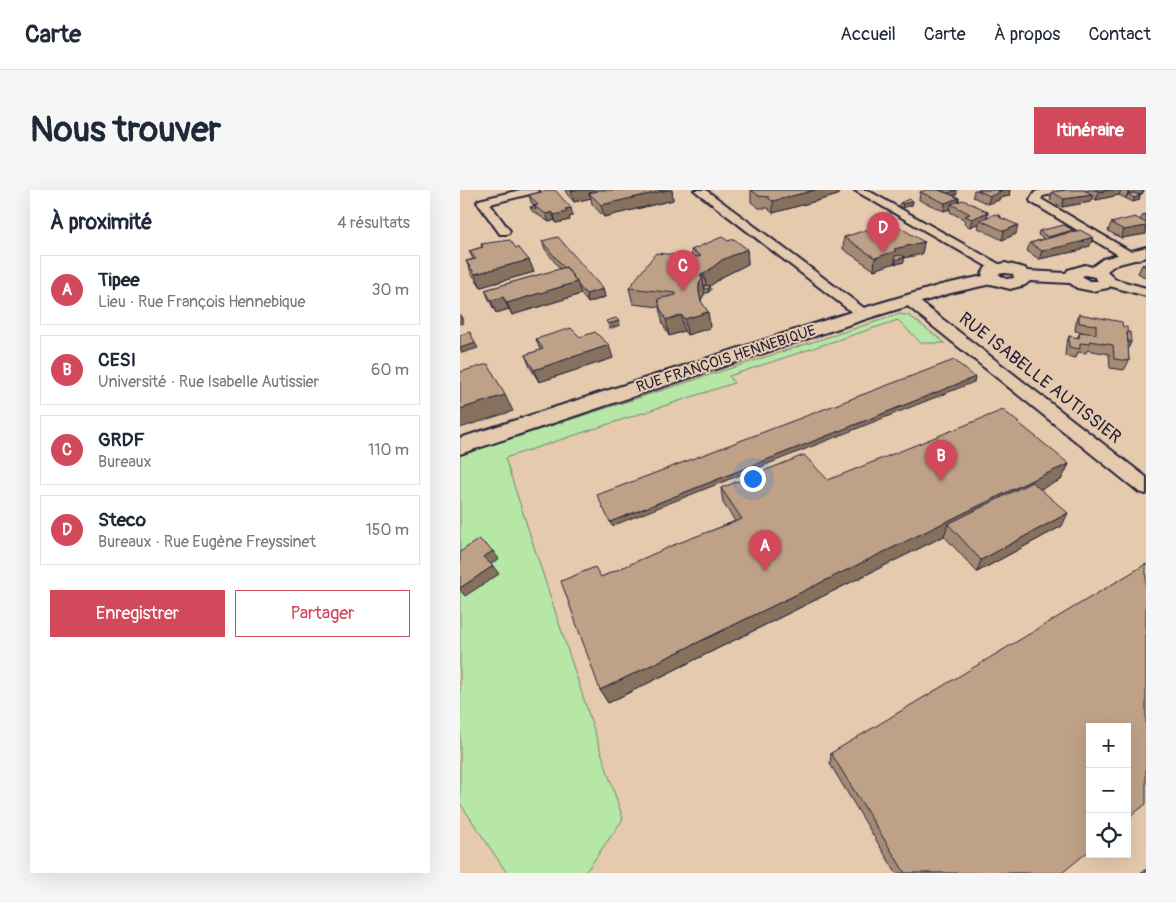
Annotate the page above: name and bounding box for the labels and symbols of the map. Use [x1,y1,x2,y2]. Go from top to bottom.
pin: D [867,212,899,253]
pin: C [667,250,699,291]
street label: RUE ISABELLE AUTISSIER [954,307,1126,449]
street label: RUE FRANÇOIS HENNEBIQUE [634,321,818,397]
pin: B [925,440,957,481]
your location [740,466,766,492]
pin: A [749,530,781,571]

